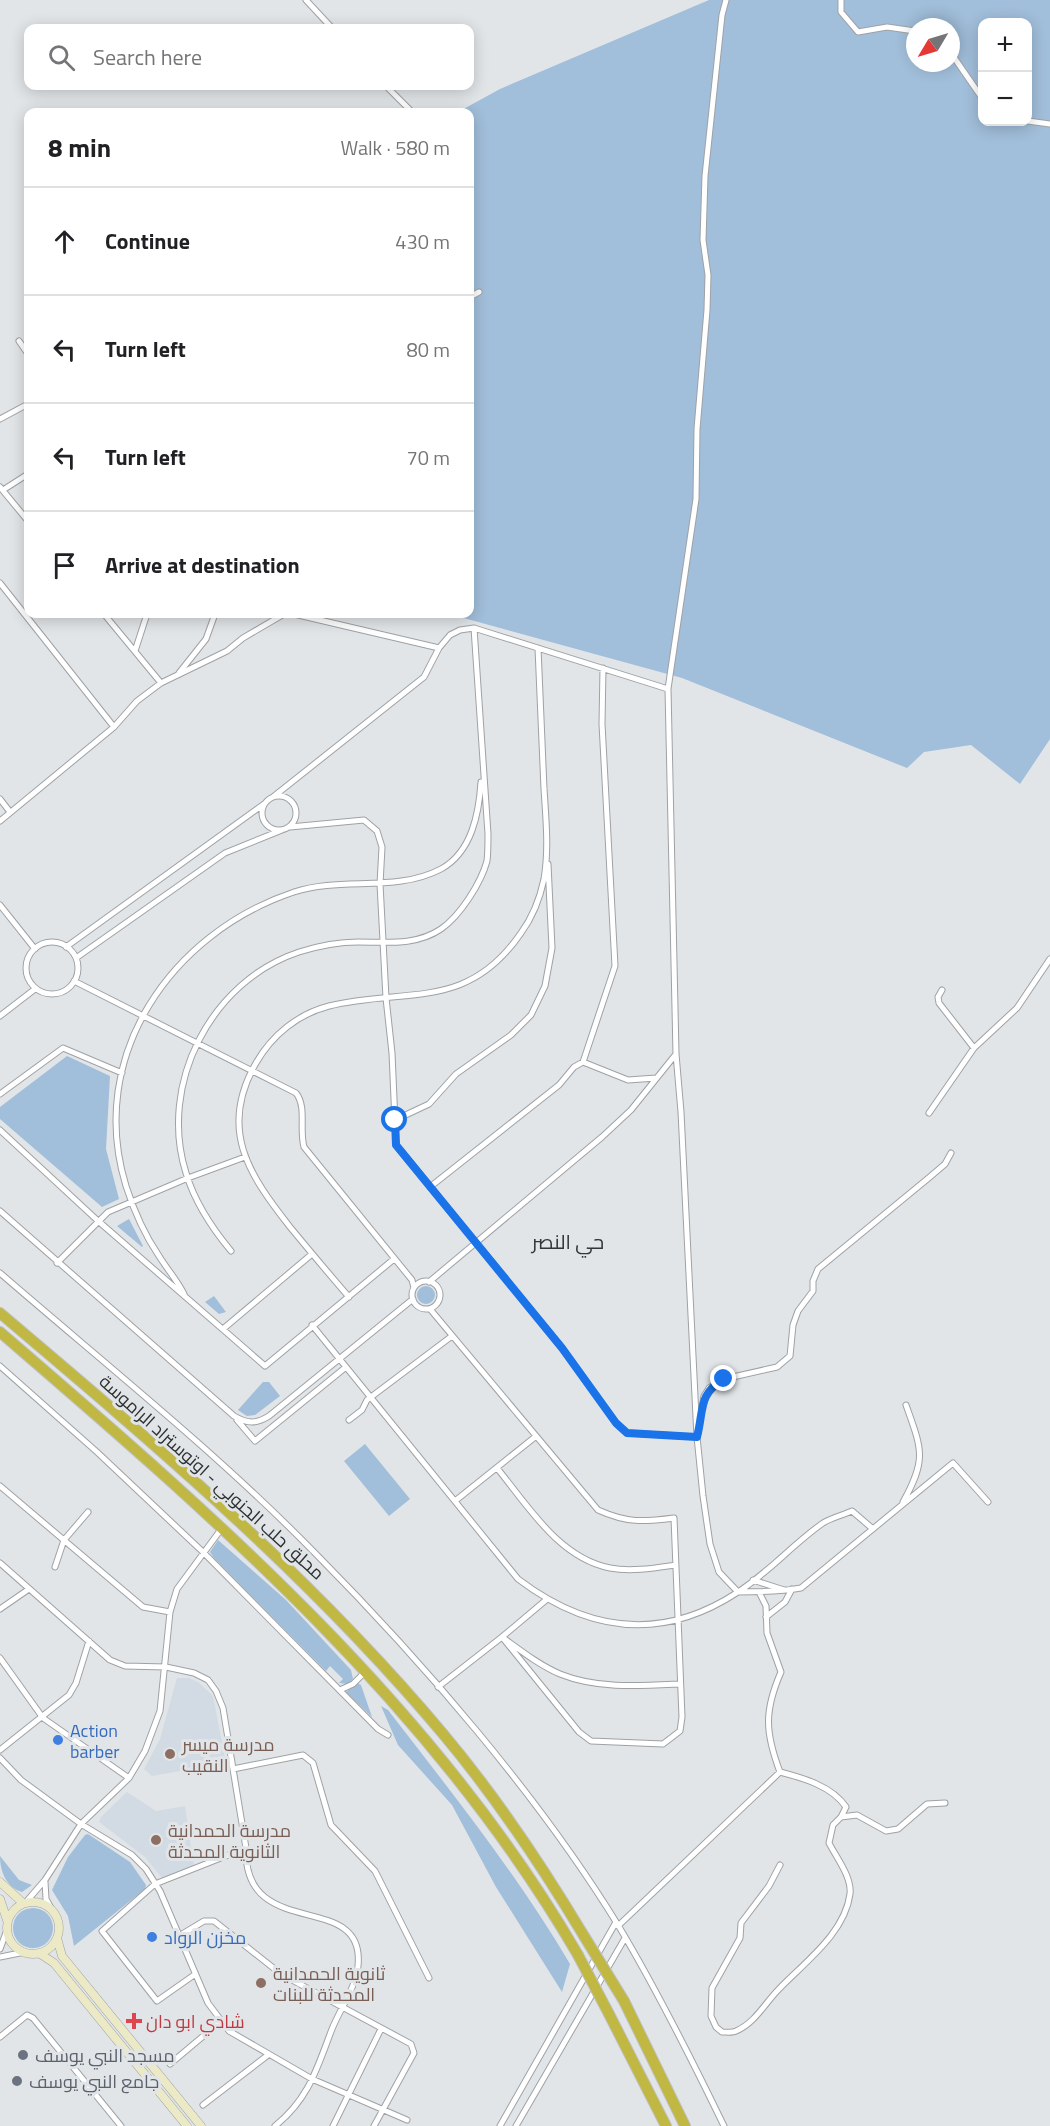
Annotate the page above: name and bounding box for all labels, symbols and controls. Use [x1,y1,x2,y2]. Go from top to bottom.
north arrow [906,18,960,72]
map controls [978,18,1032,126]
button: + [978,18,1032,72]
search box [24,24,474,90]
text: Search here [93,40,202,74]
icon: search [45,41,78,74]
button: − [978,72,1032,126]
text: 8 min [48,128,111,167]
text: Walk · 580 m [341,132,450,163]
text: Continue [105,224,190,258]
icon: ahead [48,225,81,258]
text: 430 m [395,226,450,257]
text: Turn left [105,332,186,366]
icon: left [48,333,81,366]
text: 80 m [406,334,450,365]
text: Turn left [105,440,186,474]
icon: left [48,441,81,474]
text: 70 m [406,442,450,473]
text: Arrive at destination [105,548,300,582]
icon: arrive [48,549,81,582]
route start [381,1106,407,1132]
district label: حي النصر [531,1226,604,1258]
route end [710,1365,736,1391]
street label: محلق حلب الجنوبي - اوتوستراد الراموسة [93,1368,331,1587]
place label: Action barber [70,1717,120,1765]
place label: مدرسة ميسر النقيب [181,1731,275,1779]
marker: Action barber [51,1733,65,1747]
marker: مدرسة ميسر النقيب [163,1747,177,1761]
place label: مدرسة الحمدانية الثانوية المحدثة [168,1817,291,1865]
marker: مدرسة الحمدانية الثانوية المحدثة [149,1833,163,1847]
place label: مخزن الرواد [164,1924,246,1951]
marker: مخزن الرواد [145,1930,159,1944]
place label: ثانوية الحمدانية المحدثة للبنات [273,1960,385,2008]
marker: ثانوية الحمدانية المحدثة للبنات [254,1976,268,1990]
place label: شادي ابو دان [146,2008,245,2036]
marker: شادي ابو دان [127,2014,141,2028]
place label: مسجد النبي يوسف [35,2042,175,2070]
marker: مسجد النبي يوسف [16,2048,30,2062]
place label: جامع النبي يوسف [29,2068,159,2096]
marker: جامع النبي يوسف [10,2074,24,2088]

